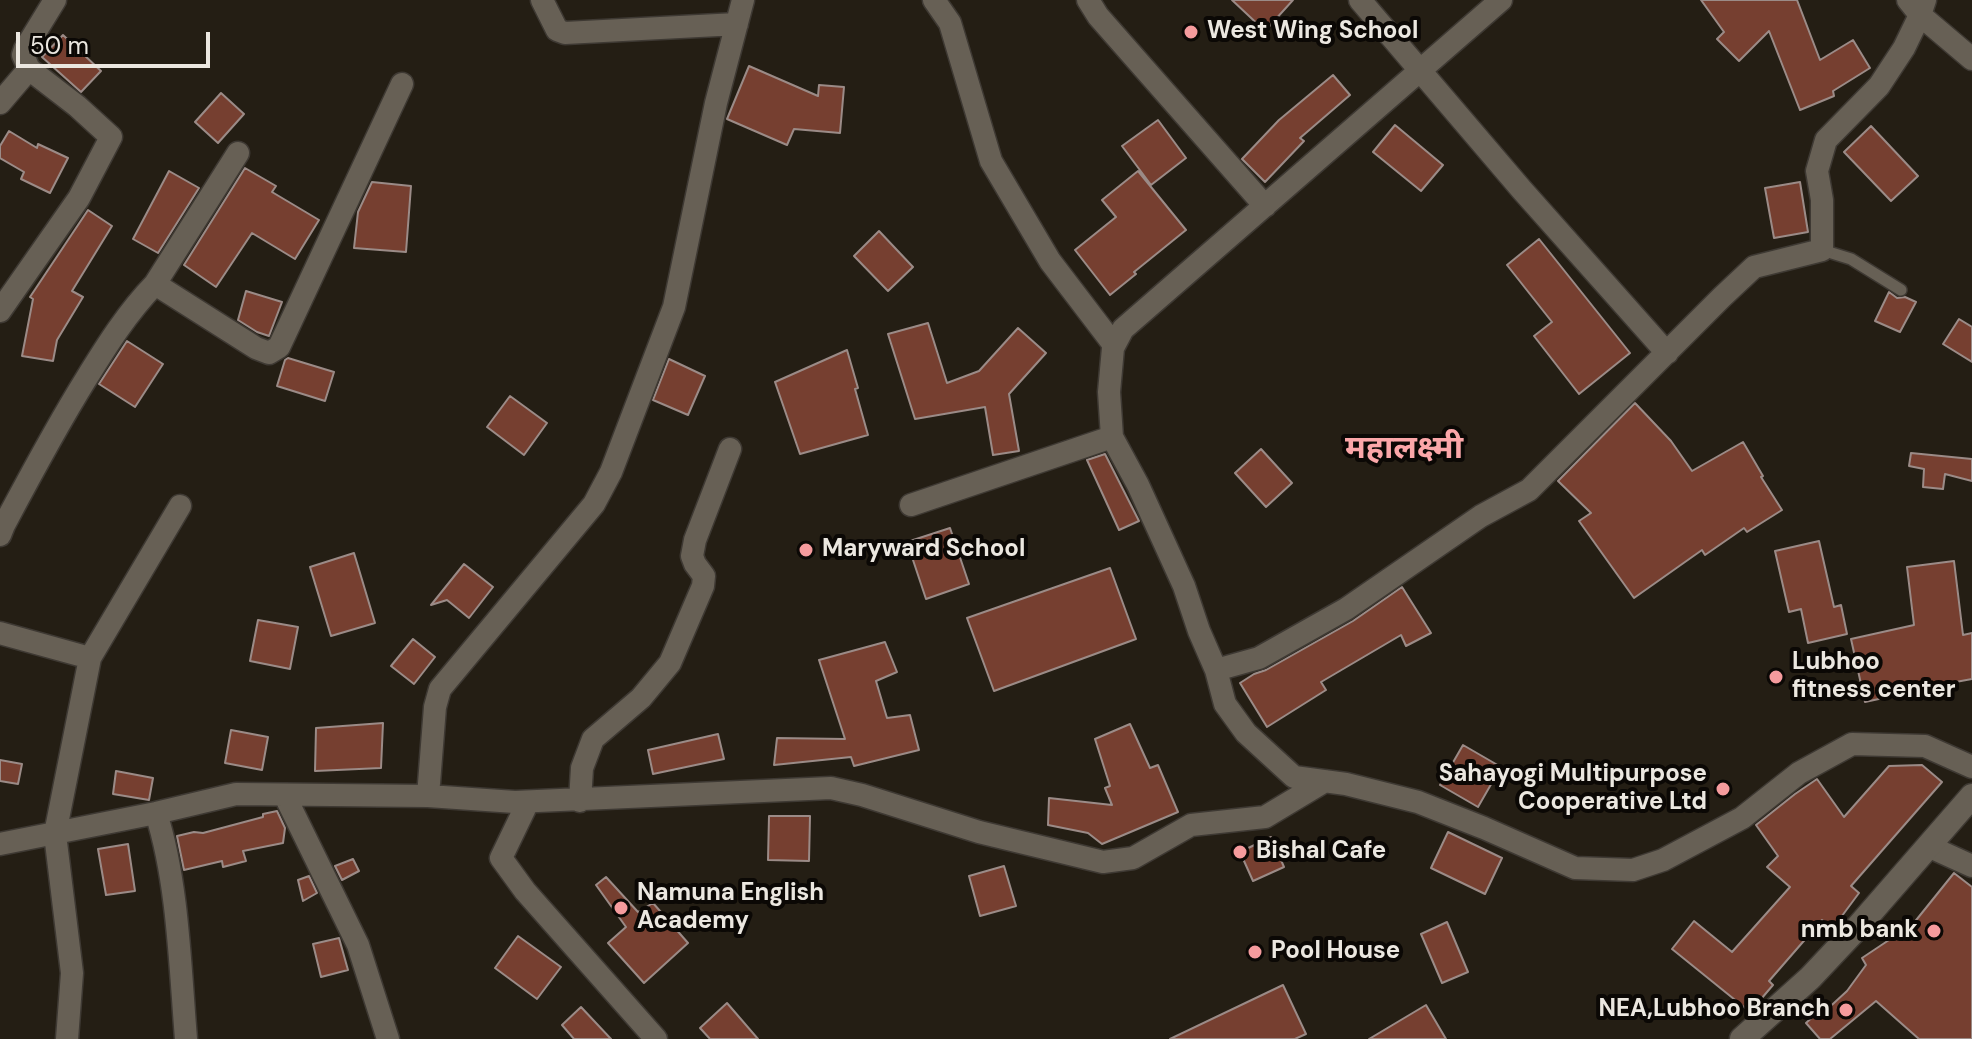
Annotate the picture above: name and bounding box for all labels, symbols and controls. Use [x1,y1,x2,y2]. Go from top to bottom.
scale bar [20,16,214,66]
place label: West Wing School [1207,18,1418,46]
marker: West Wing School [1182,23,1200,41]
text: 50 m [30,30,89,61]
district label: महालक्ष्मी [1345,431,1463,469]
place label: Maryward School [822,536,1025,564]
marker: Maryward School [797,541,815,559]
place label: Lubhoo fitness center [1792,649,1956,705]
marker: Lubhoo fitness center [1767,668,1785,686]
place label: Sahayogi Multipurpose Cooperative Ltd [1439,761,1707,817]
marker: Sahayogi Multipurpose Cooperative Ltd [1714,780,1732,798]
place label: Bishal Cafe [1256,838,1386,866]
marker: Bishal Cafe [1231,843,1249,861]
place label: Namuna English Academy [637,880,824,936]
marker: Namuna English Academy [612,899,630,917]
place label: nmb bank [1801,917,1918,945]
marker: nmb bank [1925,922,1943,940]
place label: Pool House [1271,938,1400,966]
marker: Pool House [1246,943,1264,961]
place label: NEA,Lubhoo Branch [1599,996,1830,1024]
marker: NEA,Lubhoo Branch [1837,1001,1855,1019]

